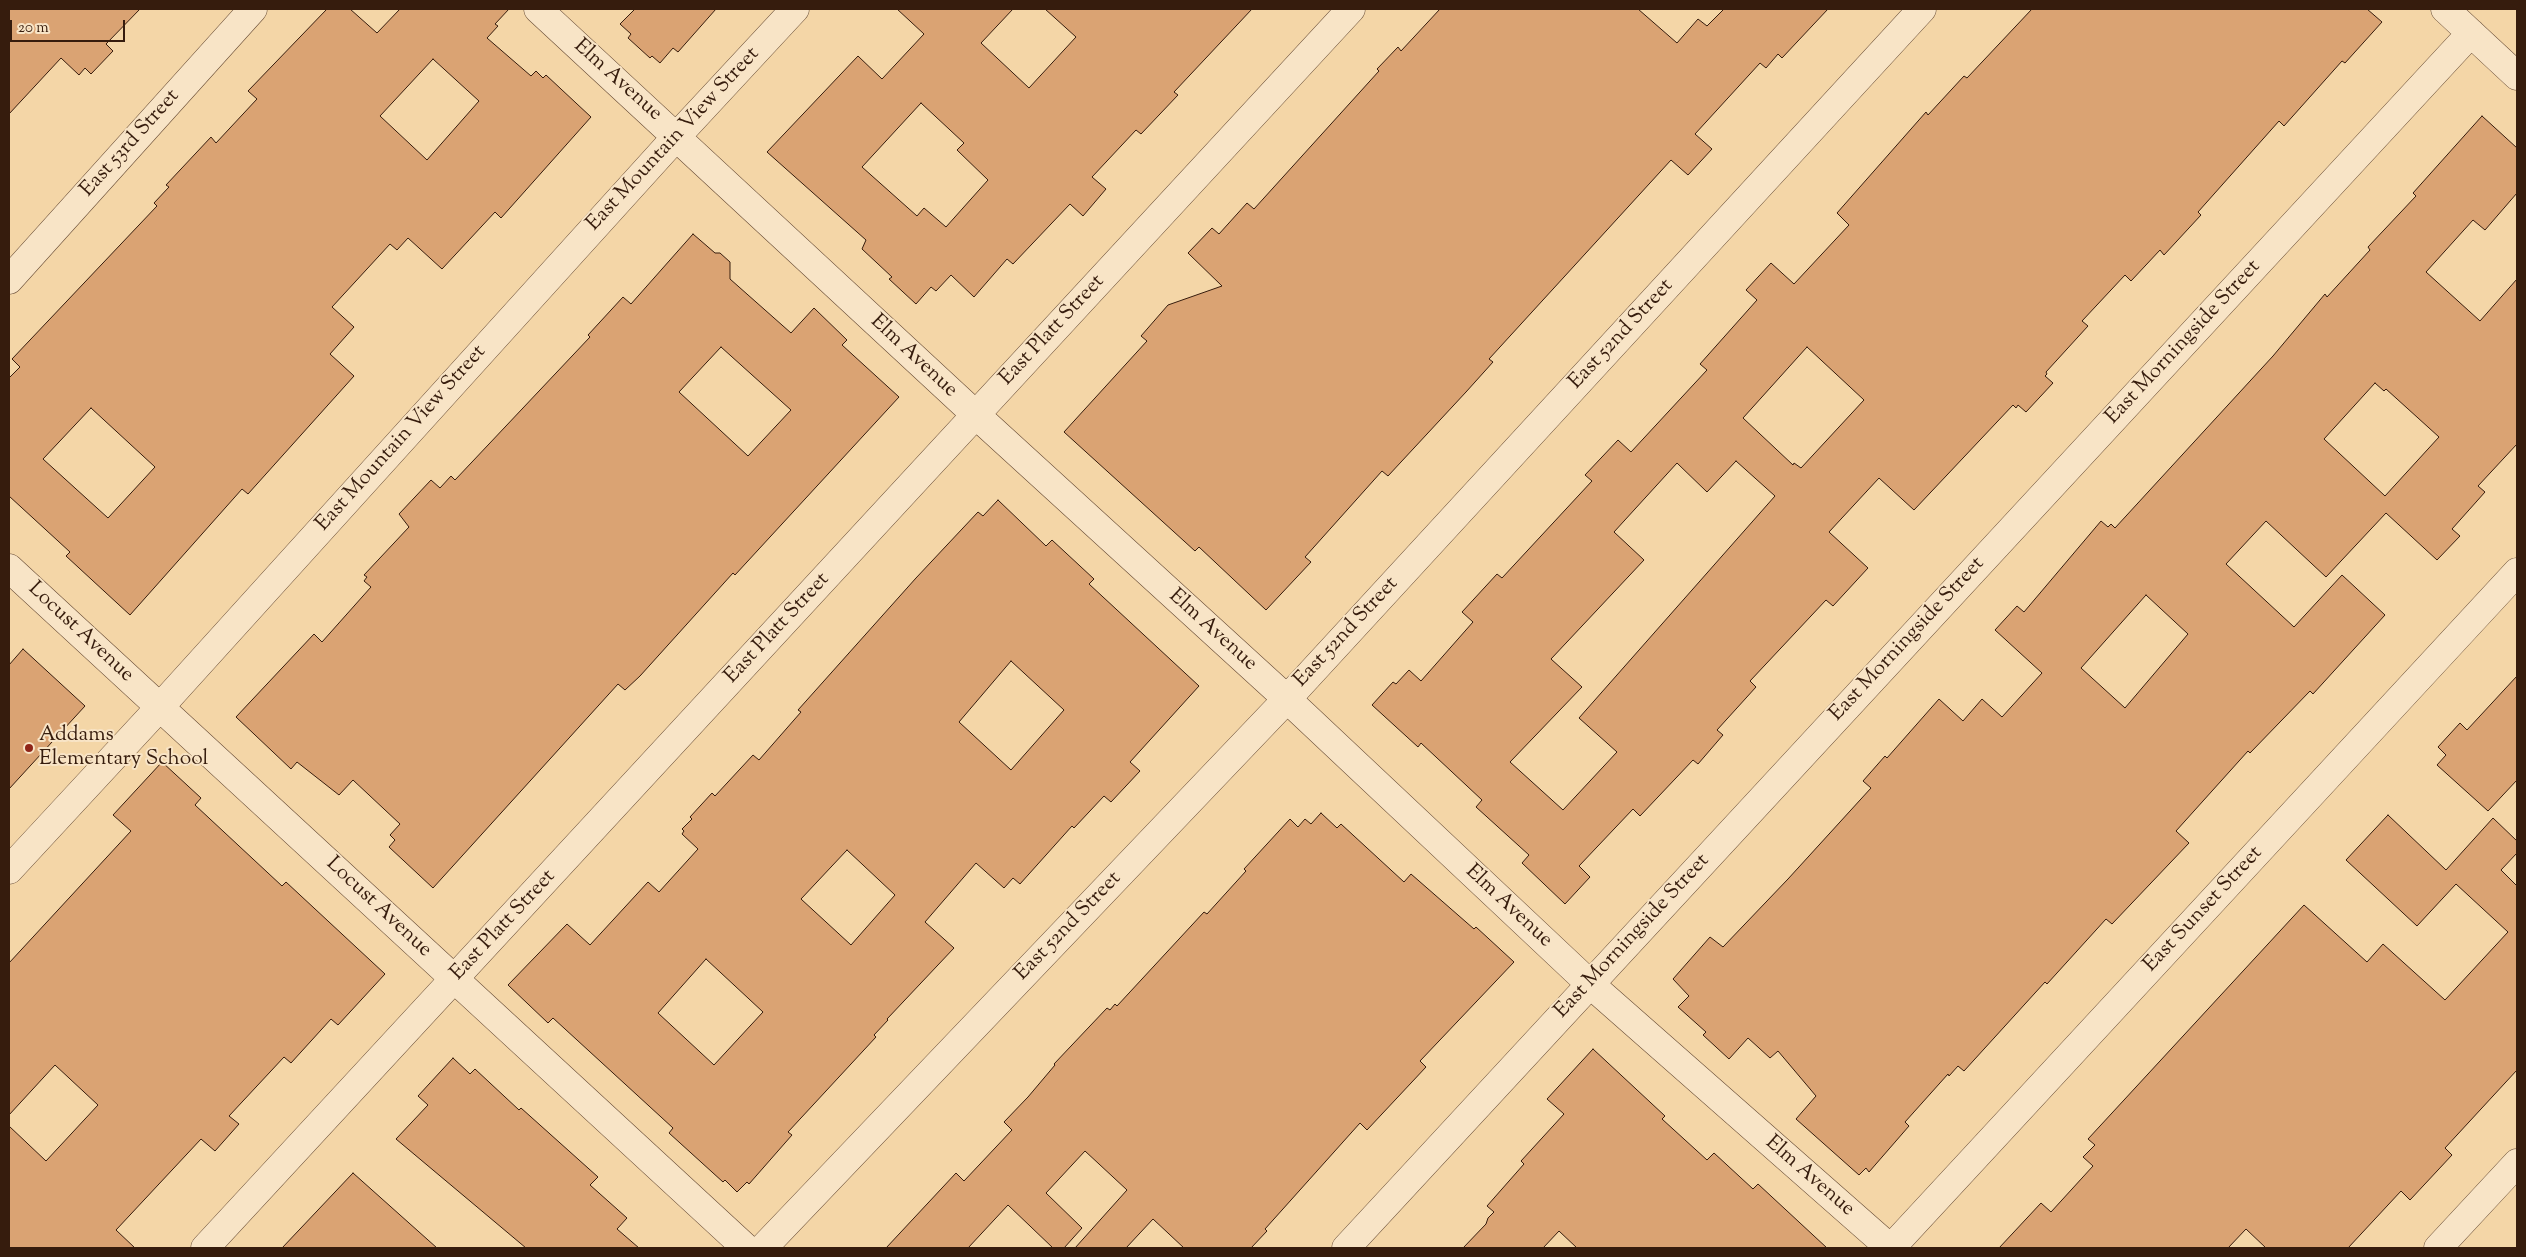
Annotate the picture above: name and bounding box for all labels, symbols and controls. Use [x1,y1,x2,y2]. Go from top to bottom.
scale bar [12,10,128,42]
text: 20 m [18,18,49,39]
street label: Elm Avenue [567,35,667,127]
street label: East Mountain View Street [582,43,766,237]
street label: East 53rd Street [76,85,186,203]
street label: East Morningside Street [2101,256,2267,430]
street label: East Platt Street [995,270,1111,392]
street label: East 52nd Street [1564,274,1680,396]
street label: Elm Avenue [864,310,962,404]
street label: East Mountain View Street [312,341,492,537]
street label: East Morningside Street [1825,553,1991,727]
street label: East Platt Street [720,568,836,690]
street label: East 52nd Street [1289,572,1405,694]
street label: Locust Avenue [22,577,138,689]
street label: Elm Avenue [1162,585,1262,677]
place label: Addams Elementary School [39,723,208,773]
marker: Addams Elementary School [23,742,35,754]
street label: East Sunset Street [2139,842,2269,978]
street label: East Morningside Street [1550,850,1716,1024]
street label: Locust Avenue [320,852,436,964]
street label: Elm Avenue [1459,860,1557,954]
street label: East Platt Street [446,865,562,987]
street label: East 52nd Street [1011,867,1127,987]
street label: Elm Avenue [1759,1131,1859,1223]

